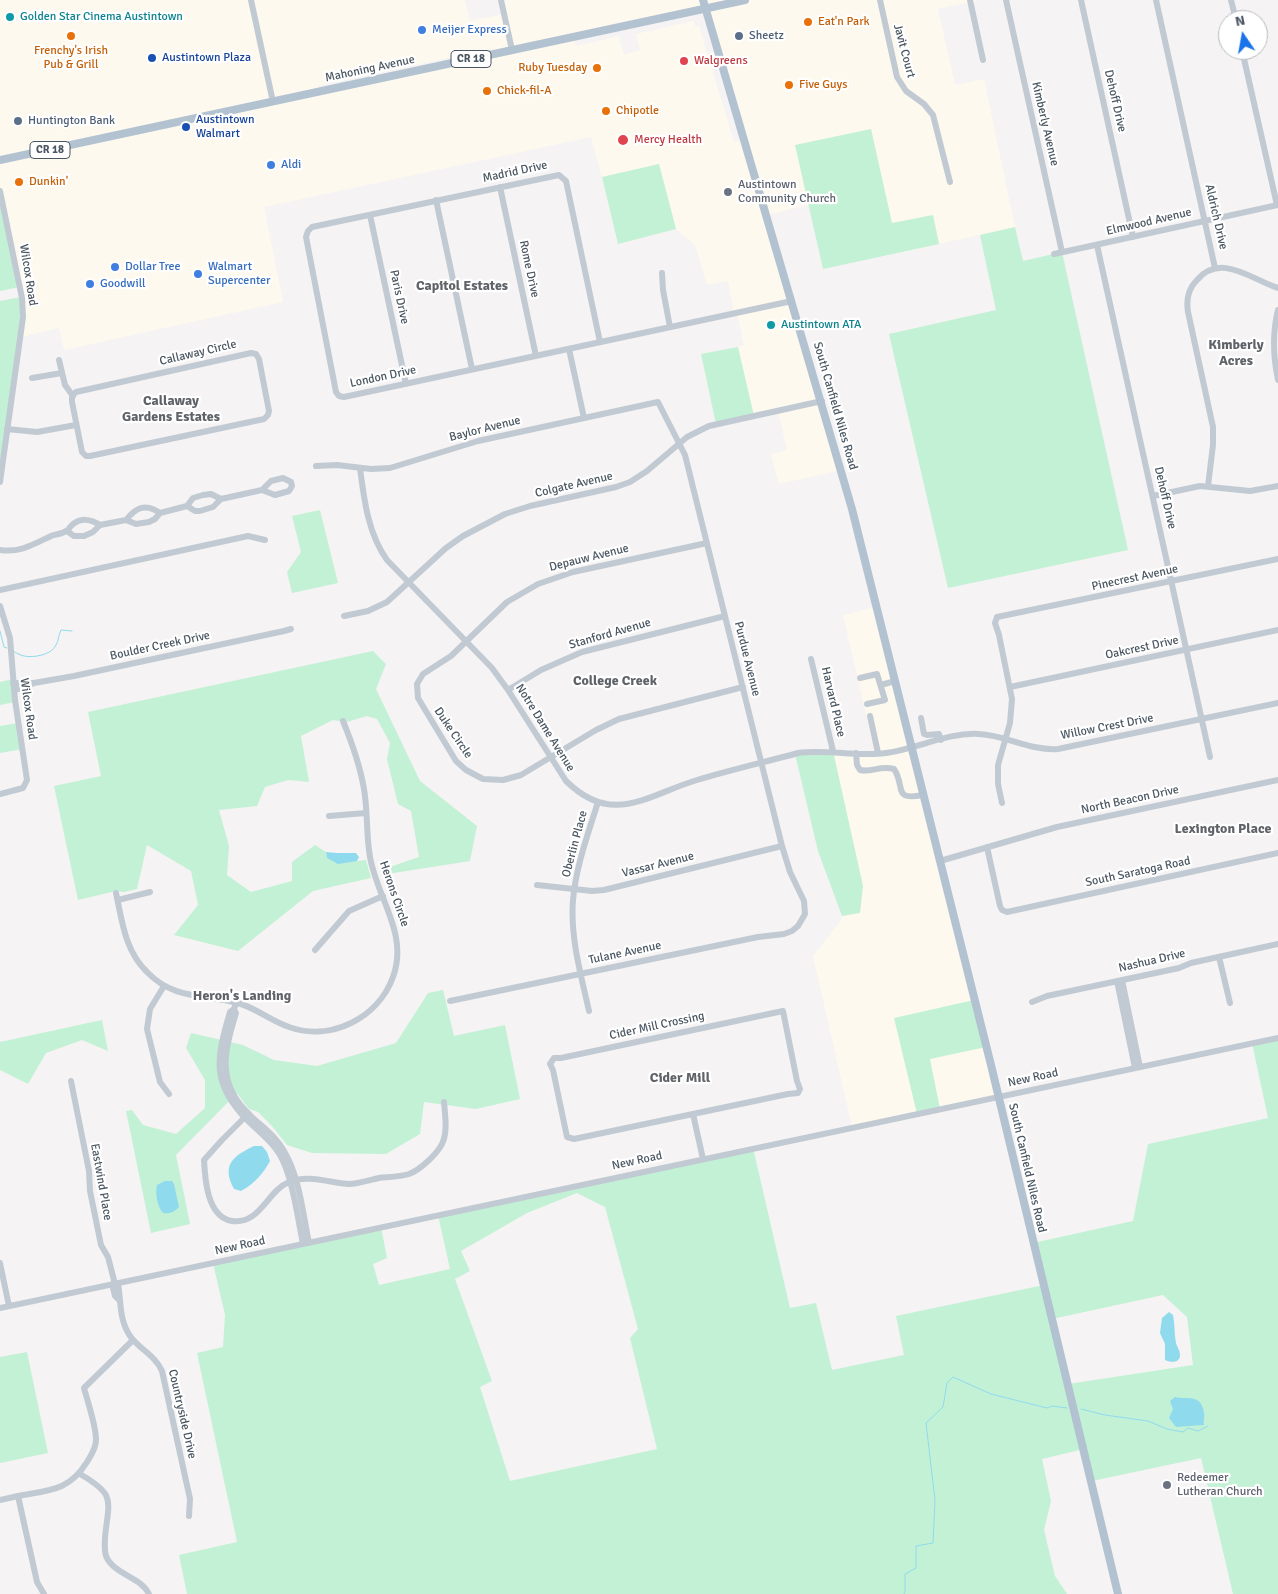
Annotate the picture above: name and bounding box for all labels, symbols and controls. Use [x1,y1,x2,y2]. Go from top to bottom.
place label: Golden Star Cinema Austintown [20,10,183,24]
north arrow [1218,10,1268,60]
marker: Golden Star Cinema Austintown [4,11,16,23]
text: N [1233,11,1247,30]
place label: Eat'n Park [818,15,870,29]
marker: Eat'n Park [802,16,814,28]
place label: Meijer Express [432,23,507,37]
street label: Javit Court [890,23,918,79]
marker: Meijer Express [416,24,428,36]
place label: Sheetz [749,29,784,43]
marker: Frenchy's Irish Pub & Grill [65,30,77,42]
marker: Sheetz [733,30,745,42]
place label: Frenchy's Irish Pub & Grill [34,44,108,72]
place label: Austintown Plaza [162,51,251,65]
road number: CR 18 [451,51,491,68]
marker: Austintown Plaza [146,52,158,64]
street label: Mahoning Avenue [324,52,416,86]
place label: Walgreens [694,54,748,68]
marker: Walgreens [678,55,690,67]
place label: Ruby Tuesday [518,61,587,75]
marker: Ruby Tuesday [591,62,603,74]
street label: Dehoff Drive [1101,68,1129,134]
place label: Five Guys [799,78,847,92]
marker: Five Guys [783,79,795,91]
street label: Kimberly Avenue [1028,81,1062,167]
place label: Chick-fil-A [497,84,552,98]
marker: Chick-fil-A [481,85,493,97]
place label: Chipotle [616,104,659,118]
marker: Chipotle [600,105,612,117]
place label: Austintown Walmart [196,113,255,141]
place label: Huntington Bank [28,114,115,128]
marker: Huntington Bank [12,115,24,127]
marker: Austintown Walmart [180,121,192,133]
marker: Mercy Health [616,133,630,147]
place label: Mercy Health [634,133,702,147]
road number: CR 18 [30,142,70,158]
place label: Aldi [281,158,301,172]
street label: Madrid Drive [481,158,549,186]
marker: Aldi [265,159,277,171]
place label: Dunkin' [29,175,68,189]
marker: Dunkin' [13,176,25,188]
place label: Austintown Community Church [738,178,836,206]
street label: Aldrich Drive [1201,183,1231,251]
marker: Austintown Community Church [722,186,734,198]
street label: Elmwood Avenue [1105,205,1193,239]
street label: Rome Drive [516,239,542,299]
street label: Wilcox Road [16,243,40,307]
place label: Dollar Tree [125,260,181,274]
place label: Walmart Supercenter [208,260,270,288]
marker: Dollar Tree [109,261,121,273]
marker: Walmart Supercenter [192,268,204,280]
street label: Paris Drive [386,268,412,326]
place label: Goodwill [100,277,146,291]
marker: Goodwill [84,278,96,290]
district label: Capitol Estates [416,278,508,294]
place label: Austintown ATA [781,318,861,332]
marker: Austintown ATA [765,319,777,331]
street label: Callaway Circle [158,337,238,369]
district label: Kimberly Acres [1208,337,1264,370]
street label: South Canfield Niles Road [810,340,860,472]
street label: London Drive [349,363,417,391]
district label: Callaway Gardens Estates [122,393,220,426]
street label: Baylor Avenue [448,413,522,445]
street label: Dehoff Drive [1151,465,1179,531]
street label: Colgate Avenue [534,469,614,501]
street label: Depauw Avenue [548,541,630,575]
street label: Pinecrest Avenue [1090,562,1180,594]
street label: Stanford Avenue [567,615,653,653]
street label: Purdue Avenue [731,620,763,698]
street label: Boulder Creek Drive [109,628,211,664]
street label: Oakcrest Drive [1104,633,1180,663]
street label: Harvard Place [818,665,848,739]
district label: College Creek [573,673,657,689]
street label: Wilcox Road [17,677,39,741]
street label: Notre Dame Avenue [512,681,578,775]
street label: Duke Circle [431,705,475,761]
street label: Willow Crest Drive [1059,711,1155,743]
street label: North Beacon Drive [1080,783,1180,817]
street label: Oberlin Place [559,809,591,879]
district label: Lexington Place [1175,821,1271,837]
street label: Vassar Avenue [621,849,695,881]
street label: South Saratoga Road [1084,854,1192,890]
street label: Herons Circle [376,859,412,929]
street label: Tulane Avenue [587,938,663,968]
street label: Nashua Drive [1117,946,1187,976]
district label: Heron's Landing [193,988,291,1004]
street label: Cider Mill Crossing [608,1009,706,1043]
street label: New Road [1007,1066,1059,1090]
district label: Cider Mill [650,1070,710,1086]
street label: South Canfield Niles Road [1005,1102,1049,1234]
street label: Eastwind Place [87,1142,115,1222]
street label: New Road [611,1149,663,1173]
street label: New Road [214,1234,266,1258]
street label: Countryside Drive [165,1368,199,1460]
place label: Redeemer Lutheran Church [1177,1471,1263,1499]
marker: Redeemer Lutheran Church [1161,1479,1173,1491]

